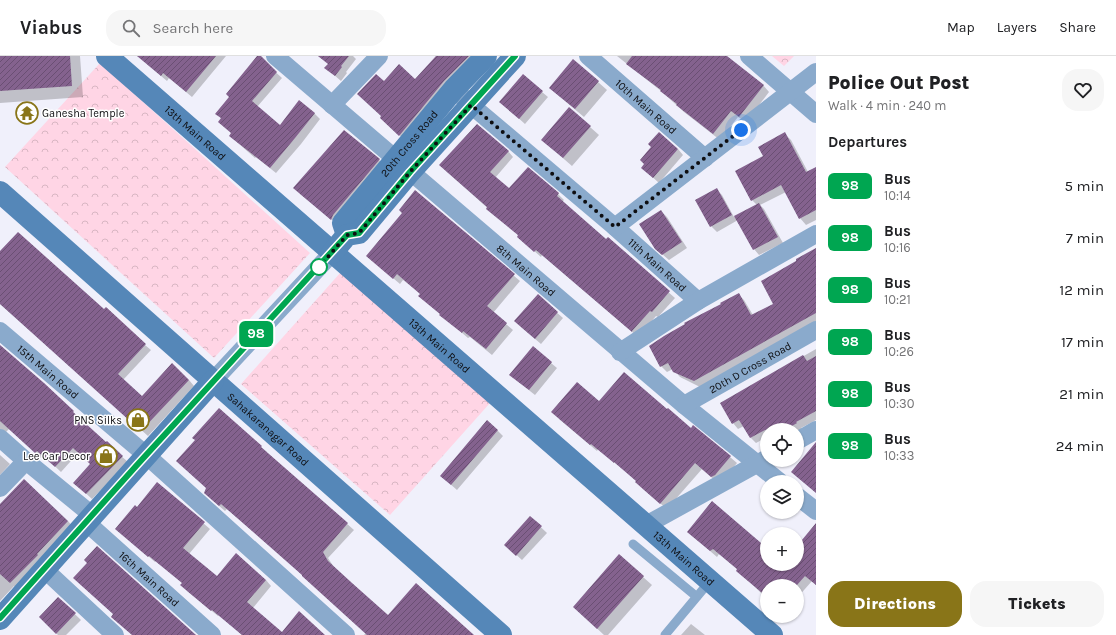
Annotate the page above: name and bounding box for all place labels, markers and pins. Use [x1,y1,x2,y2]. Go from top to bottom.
temple icon: Ganesha Temple [14,100,40,126]
place label: Ganesha Temple [42,107,125,120]
unlabelled marker [310,258,328,276]
shop icon: PNS Silks [125,407,151,433]
place label: PNS Silks [74,414,122,427]
shop icon: Lee Car Decor [93,443,119,469]
place label: Lee Car Decor [23,450,90,463]

